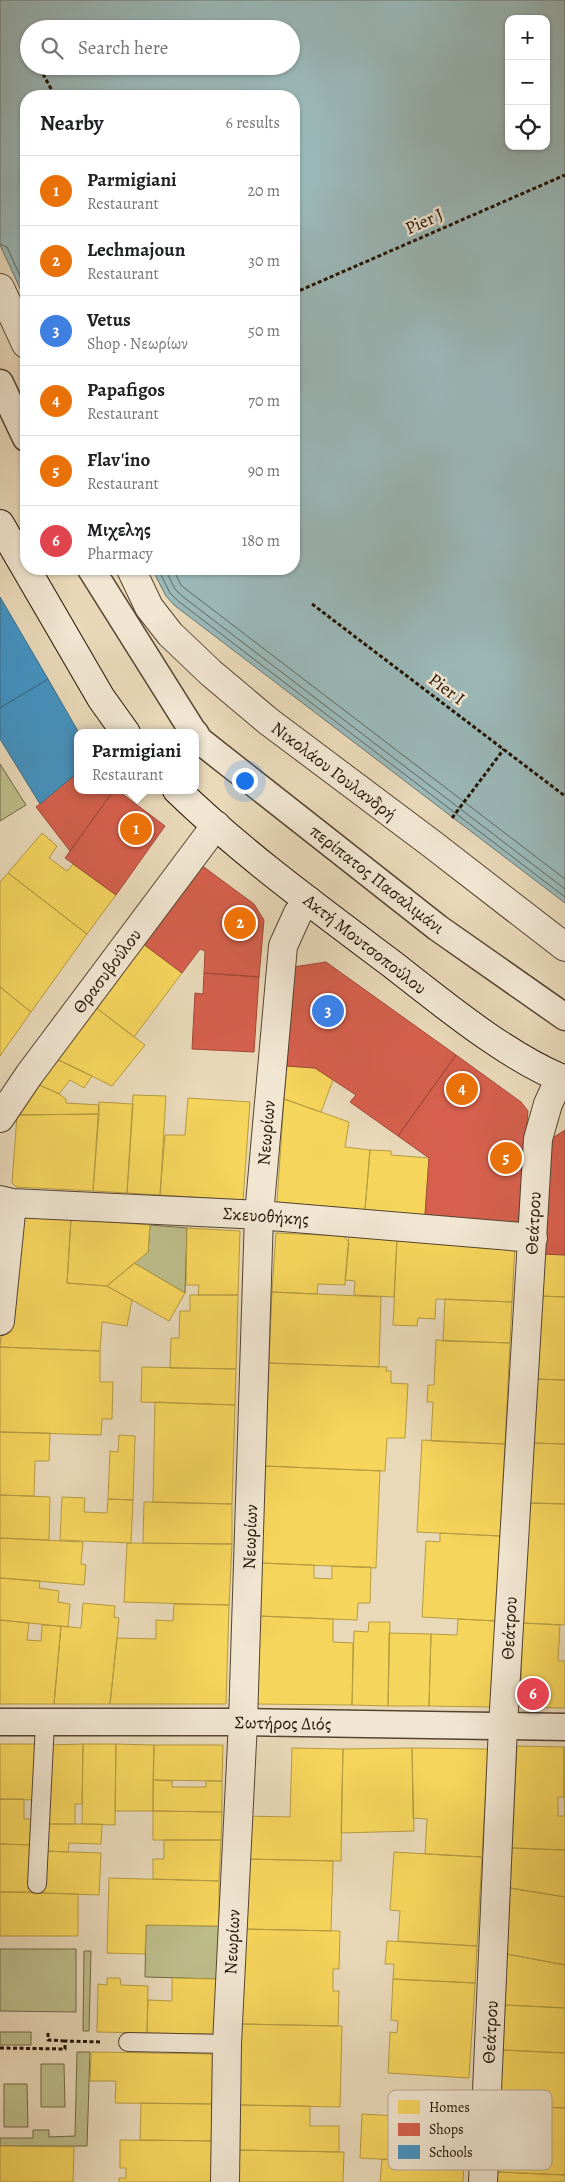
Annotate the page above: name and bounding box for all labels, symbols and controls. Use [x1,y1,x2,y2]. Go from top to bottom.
map controls [505,15,550,150]
button: + [505,15,550,60]
search box [20,20,300,75]
icon: search [38,34,66,62]
text: Search here [78,35,168,61]
button: − [505,60,550,105]
button: locate [505,105,550,150]
text: Nearby [40,109,103,137]
text: 6 results [226,112,280,134]
text: Parmigiani [87,167,177,193]
text: 1 [53,180,59,202]
text: 20 m [247,180,280,202]
text: Restaurant [87,193,159,215]
street label: Pier J [401,202,447,240]
text: Lechmajoun [87,237,185,263]
text: 2 [52,250,60,272]
text: 30 m [248,250,280,272]
text: Restaurant [87,263,159,285]
text: Vetus [87,307,131,333]
text: 3 [53,320,59,342]
text: 50 m [248,320,280,342]
text: Shop · Νεωρίων [87,333,188,355]
text: Papafigos [87,377,165,403]
text: 4 [52,390,60,412]
text: 70 m [248,390,280,412]
text: Restaurant [87,403,159,425]
text: Flav'ino [87,447,150,473]
text: 5 [53,460,59,482]
text: 90 m [248,460,280,482]
text: Restaurant [87,473,159,495]
text: Μιχελης [87,517,151,543]
text: 6 [52,530,60,552]
text: 180 m [242,530,280,552]
text: Pharmacy [87,543,153,565]
street label: Pier I [424,667,470,711]
street label: Νικολάου Γουλανδρή [266,716,402,826]
popup [74,729,199,794]
text: Parmigiani [92,738,181,764]
text: Restaurant [92,764,163,786]
your location [232,768,258,794]
pin: 1 [120,810,152,848]
street label: περίπατος Πασαλιμάνι [305,819,449,939]
street label: Ακτή Μουτσοπούλου [298,888,432,1000]
pin: 2 [224,904,256,942]
street label: Θρασυβούλου [67,924,147,1018]
pin: 3 [312,992,344,1030]
pin: 4 [446,1070,478,1108]
street label: Νεωρίων [251,1099,281,1167]
pin: 5 [490,1139,522,1177]
street label: Θεάτρου [519,1191,547,1255]
street label: Σκευοθήκης [222,1201,310,1231]
street label: Νεωρίων [237,1504,263,1570]
street label: Θεάτρου [495,1596,523,1660]
pin: 6 [517,1675,549,1713]
street label: Σωτήρος Διός [235,1710,331,1736]
street label: Νεωρίων [218,1909,246,1975]
street label: Θεάτρου [476,2000,504,2064]
legend [388,2090,552,2170]
text: Homes [429,2098,470,2117]
text: Shops [429,2120,464,2139]
text: Schools [429,2143,473,2162]

